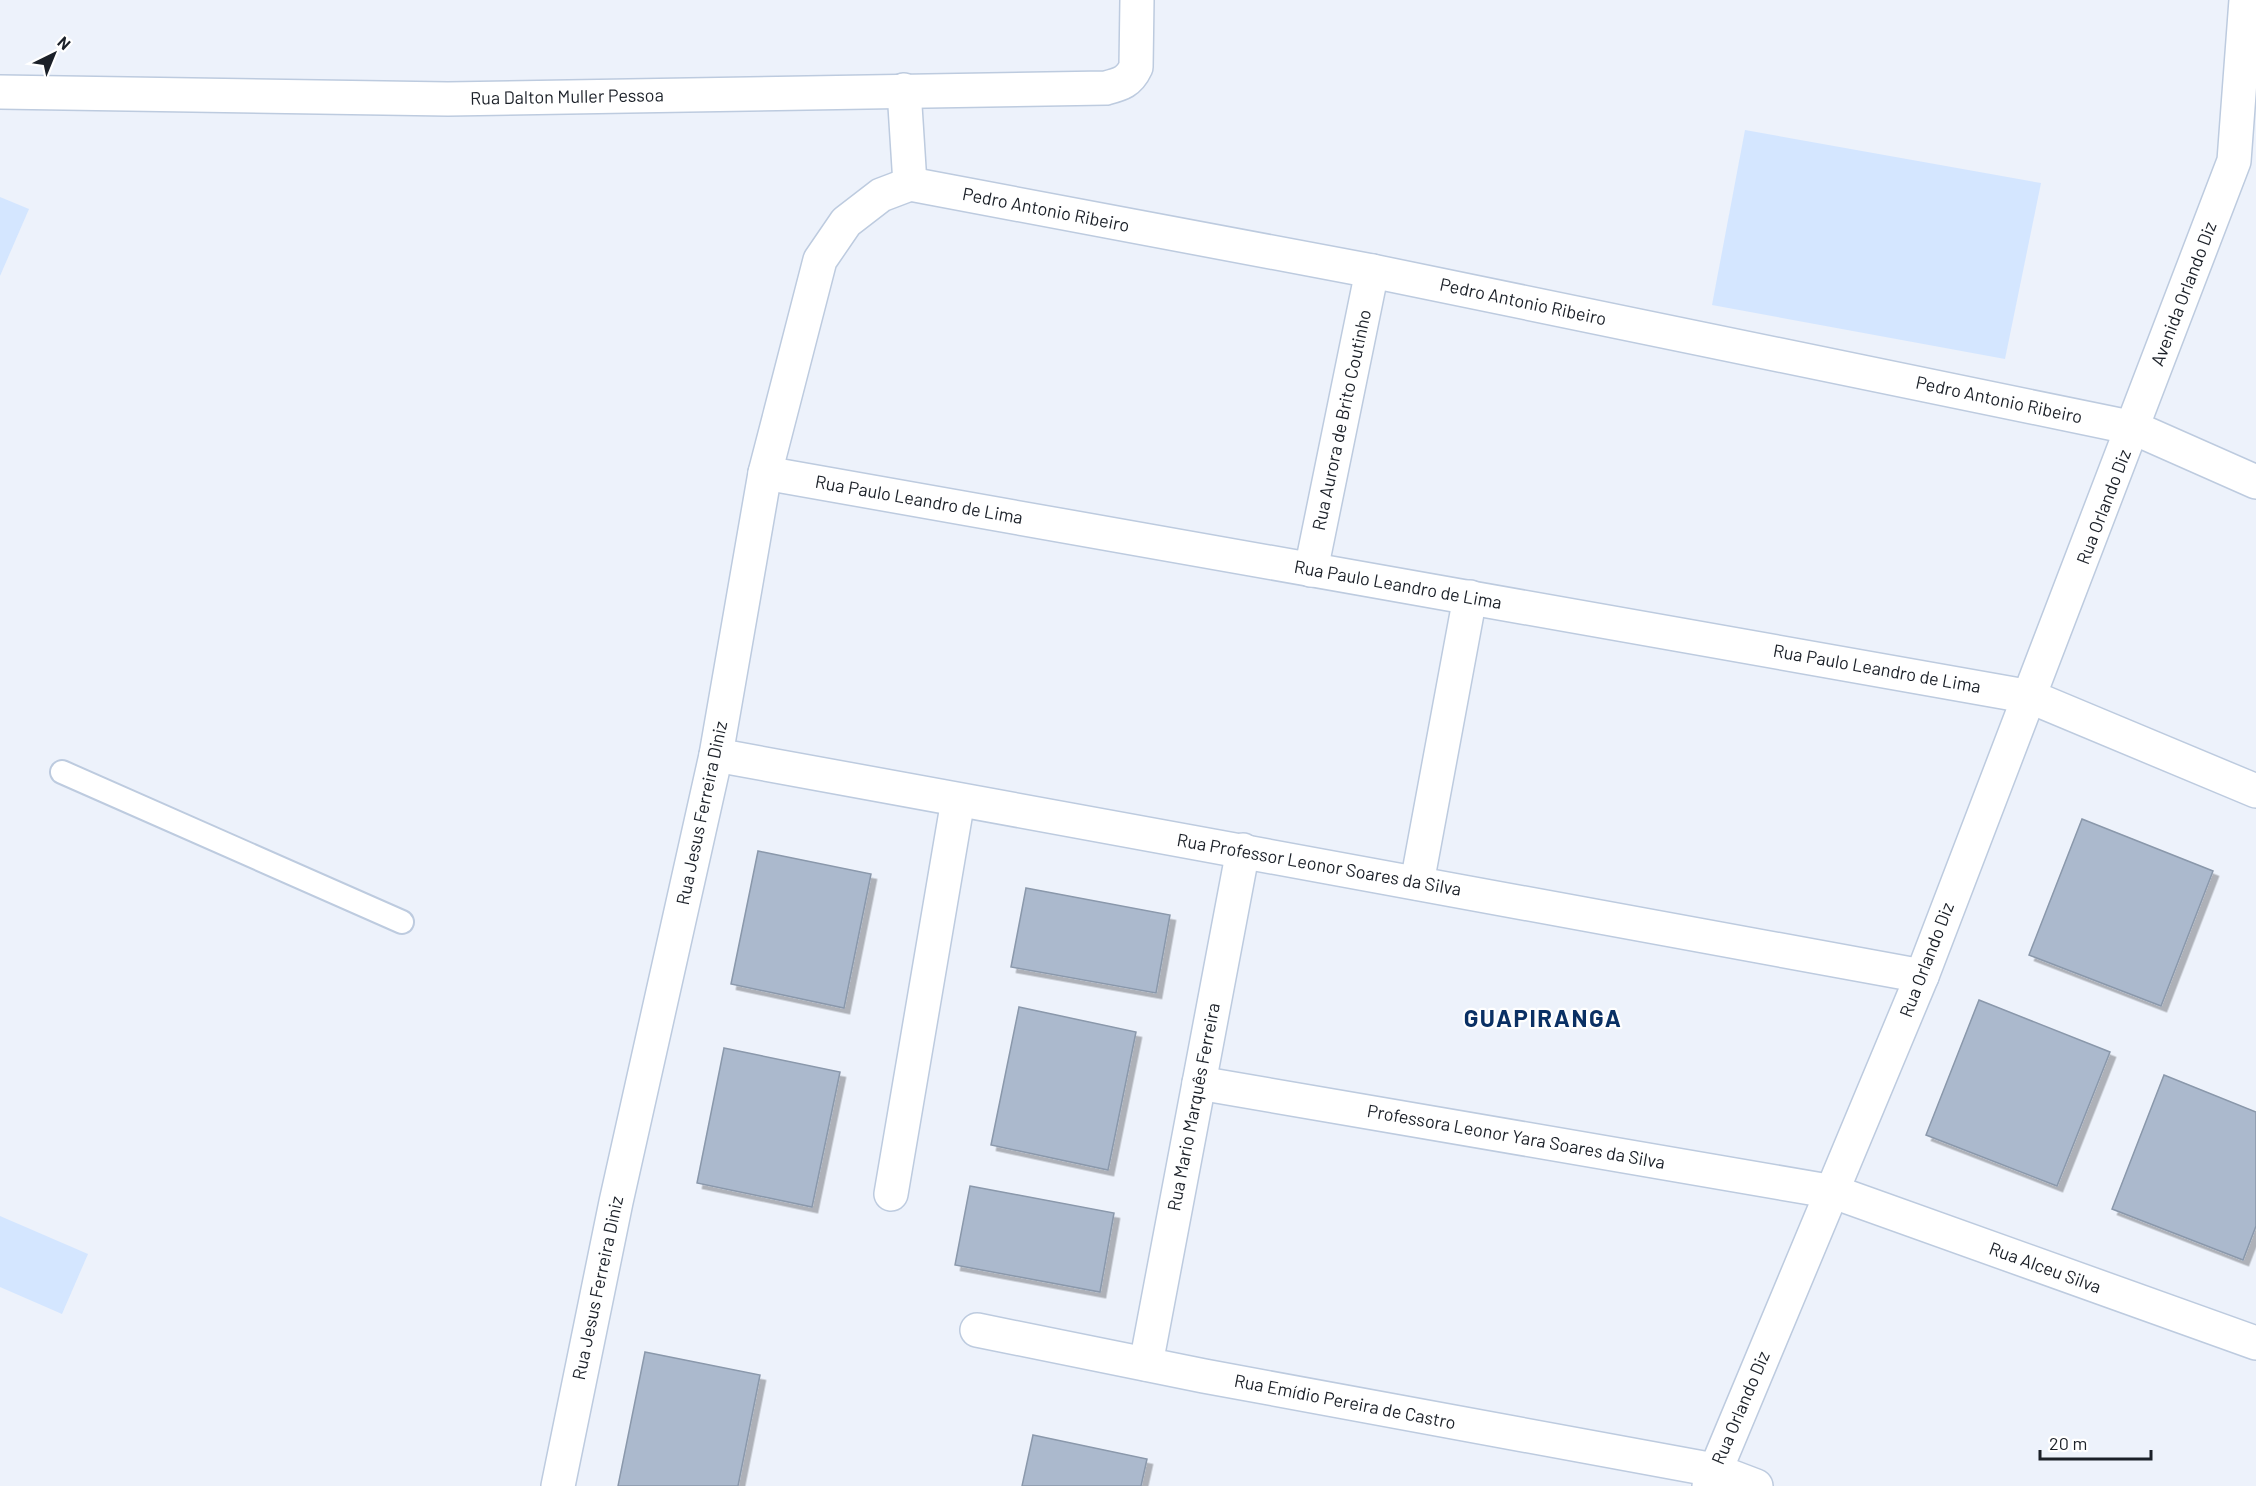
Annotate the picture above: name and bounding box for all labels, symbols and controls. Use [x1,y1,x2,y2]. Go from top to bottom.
north arrow [24,24,84,84]
text: N [54,32,75,53]
street label: Rua Dalton Muller Pessoa [470,83,664,109]
street label: Pedro Antonio Ribeiro [961,182,1132,236]
street label: Avenida Orlando Diz [2145,218,2221,369]
street label: Pedro Antonio Ribeiro [1438,273,1609,329]
street label: Rua Aurora de Brito Coutinho [1307,307,1375,532]
street label: Pedro Antonio Ribeiro [1914,371,2085,427]
street label: Rua Orlando Diz [2071,446,2135,567]
street label: Rua Paulo Leandro de Lima [814,470,1025,528]
street label: Rua Paulo Leandro de Lima [1293,555,1504,613]
street label: Rua Paulo Leandro de Lima [1772,639,1983,697]
street label: Rua Jesus Ferreira Diniz [671,719,731,907]
street label: Rua Professor Leonor Soares da Silva [1175,828,1463,900]
street label: Rua Orlando Diz [1894,899,1958,1020]
street label: Rua Mario Marquês Ferreira [1162,1001,1224,1213]
district label: GUAPIRANGA [1464,1003,1622,1032]
street label: Professora Leonor Yara Soares da Silva [1365,1099,1667,1173]
street label: Rua Jesus Ferreira Diniz [567,1194,627,1382]
street label: Rua Alceu Silva [1986,1237,2104,1297]
street label: Rua Orlando Diz [1706,1348,1774,1468]
street label: Rua Emídio Pereira de Castro [1233,1369,1458,1433]
scale bar [2040,1423,2151,1461]
text: 20 m [2049,1432,2087,1454]

